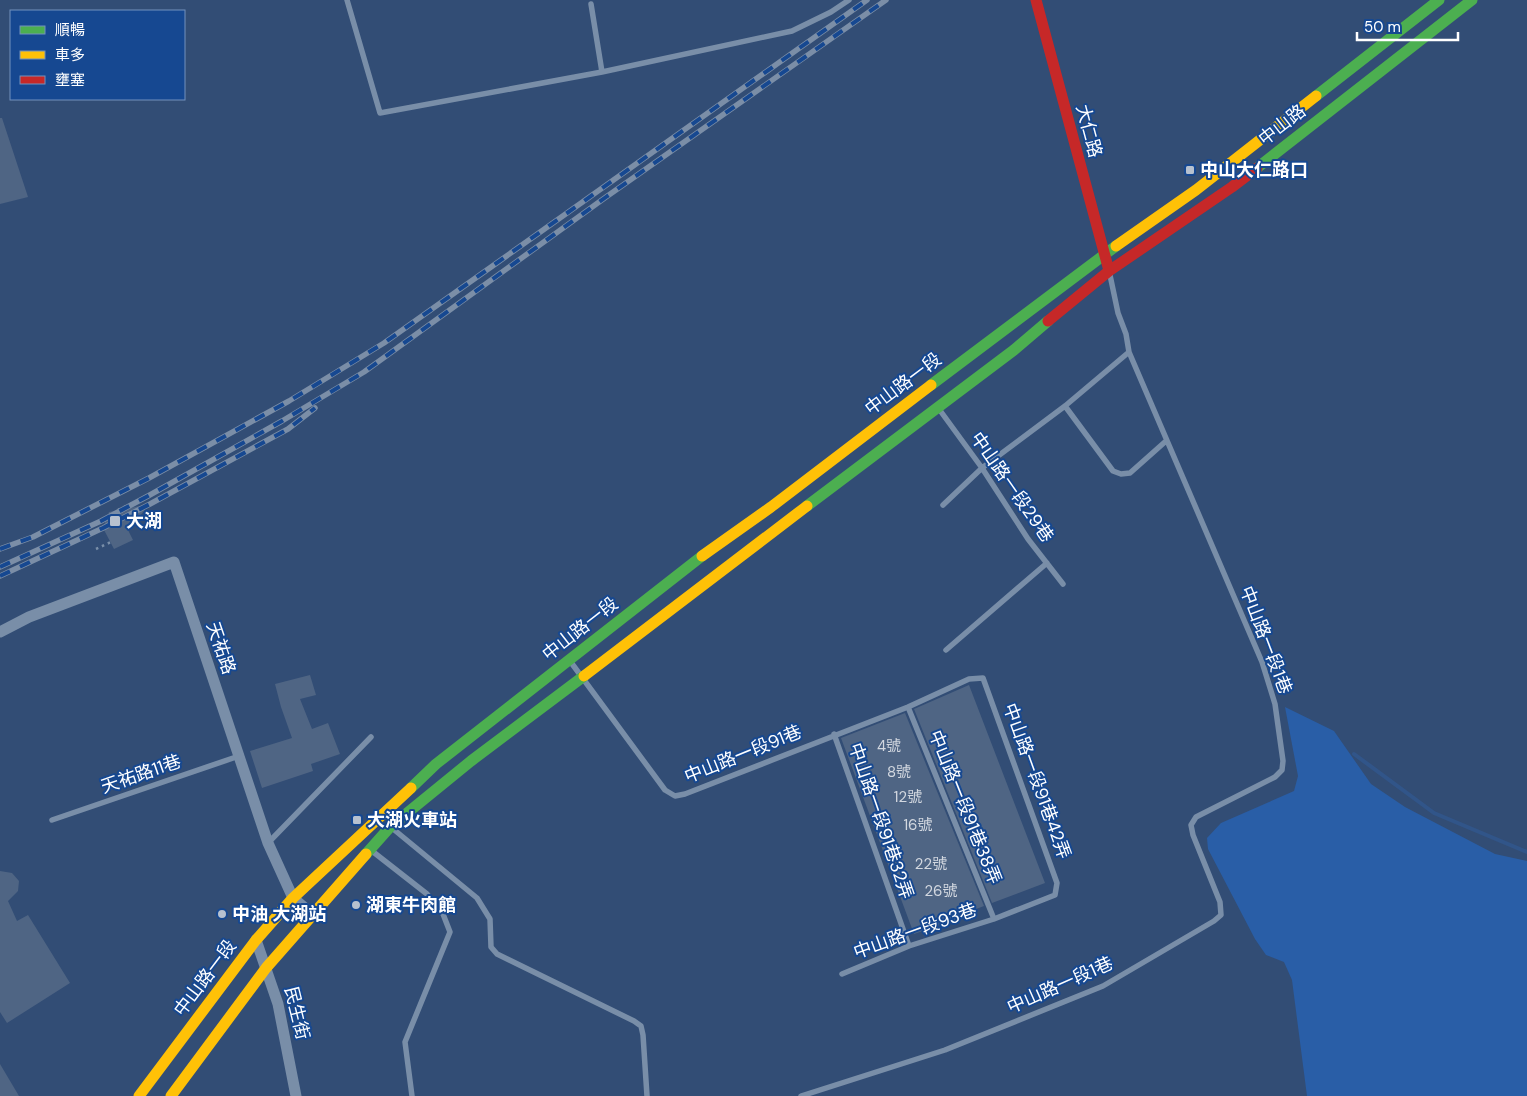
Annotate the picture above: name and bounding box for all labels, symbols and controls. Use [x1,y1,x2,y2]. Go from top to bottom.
legend [10,10,185,100]
scale bar [1357,10,1458,42]
text: 50 m [1364,17,1401,37]
text: 順暢 [55,20,85,40]
text: 車多 [55,45,85,65]
text: 壅塞 [55,70,85,90]
street label: 中山路 [1253,99,1311,151]
street label: 大仁路 [1070,102,1108,160]
place label: 中山大仁路口 [1200,158,1308,182]
marker: 中山大仁路口 [1184,164,1196,176]
street label: 中山路一段 [860,347,946,421]
street label: 中山路一段29巷 [965,427,1059,547]
place label: 大湖 [126,509,162,533]
marker: 大湖 [108,514,122,528]
street label: 中山路一段1巷 [1234,583,1298,697]
street label: 中山路一段 [537,592,623,666]
street label: 天祐路 [201,619,241,677]
street label: 中山路一段91巷42弄 [998,700,1076,862]
street label: 中山路一段91巷 [681,720,805,788]
street label: 中山路一段91巷38弄 [923,726,1007,888]
house number: 4號 [877,736,901,756]
street label: 中山路一段91巷32弄 [843,740,919,902]
street label: 天祐路11巷 [98,749,184,799]
house number: 8號 [887,762,911,782]
house number: 12號 [894,787,922,807]
place label: 大湖火車站 [367,808,457,832]
marker: 大湖火車站 [351,814,363,826]
house number: 16號 [903,815,933,835]
house number: 22號 [915,854,947,874]
house number: 26號 [924,881,958,901]
place label: 湖東牛肉館 [366,893,456,917]
street label: 中山路一段93巷 [850,898,980,964]
marker: 湖東牛肉館 [350,899,362,911]
place label: 中油 大湖站 [232,902,326,926]
marker: 中油 大湖站 [216,908,228,920]
street label: 中山路一段 [168,935,242,1021]
street label: 中山路一段1巷 [1003,951,1117,1019]
street label: 民生街 [279,984,315,1042]

